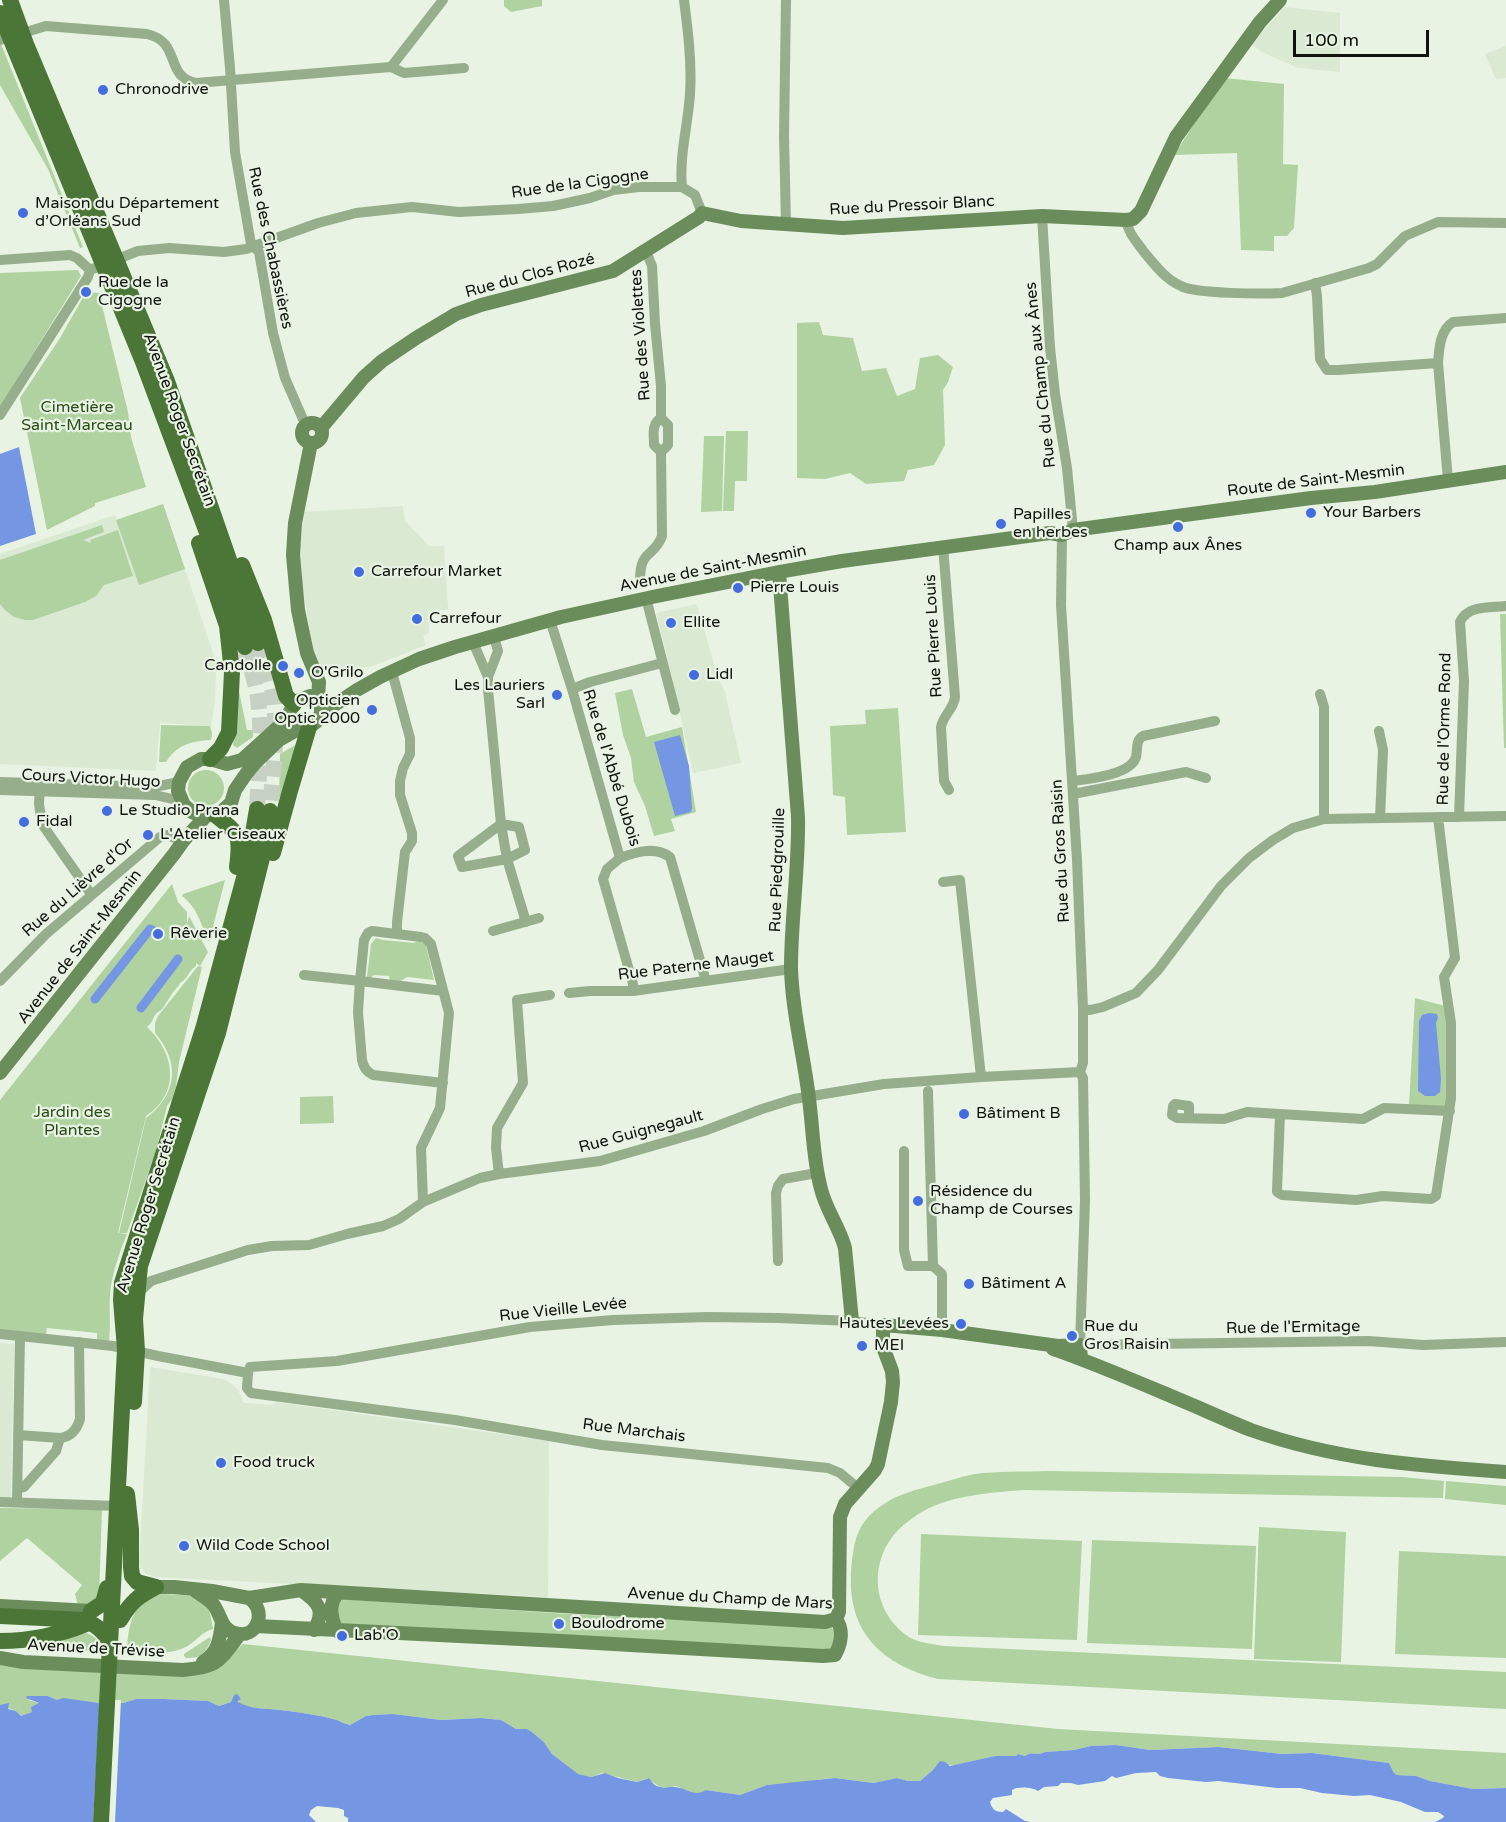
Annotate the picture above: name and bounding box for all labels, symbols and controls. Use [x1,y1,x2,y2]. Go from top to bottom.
scale bar [1296,18,1432,56]
text: 100 m [1304,29,1359,51]
place label: Chronodrive [115,80,209,100]
marker: Chronodrive [96,83,110,97]
street label: Rue des Chabassières [243,165,297,331]
street label: Rue de la Cigogne [510,165,650,203]
street label: Rue du Pressoir Blanc [829,192,995,220]
place label: Maison du Département d’Orléans Sud [35,194,219,232]
marker: Maison du Département d’Orléans Sud [16,206,30,220]
street label: Rue du Clos Rozé [463,249,597,303]
street label: Rue des Violettes [627,269,655,401]
place label: Rue de la Cigogne [98,273,169,311]
street label: Rue du Champ aux Ânes [1022,281,1060,469]
marker: Rue de la Cigogne [79,285,93,299]
street label: Avenue Roger Secrétain [139,331,219,509]
park label: Cimetière Saint-Marceau [21,398,133,436]
street label: Route de Saint-Mesmin [1226,461,1406,501]
place label: Your Barbers [1323,503,1421,523]
place label: Papilles en herbes [1013,505,1088,543]
marker: Your Barbers [1304,506,1318,520]
marker: Papilles en herbes [994,517,1008,531]
marker: Champ aux Ânes [1171,520,1185,534]
place label: Champ aux Ânes [1114,536,1242,556]
street label: Avenue de Saint-Mesmin [618,541,808,597]
place label: Carrefour Market [371,562,502,582]
marker: Carrefour Market [352,565,366,579]
street label: Rue Pierre Louis [921,574,947,698]
place label: Pierre Louis [750,578,839,598]
marker: Pierre Louis [731,581,745,595]
place label: Carrefour [429,609,501,629]
marker: Carrefour [410,612,424,626]
place label: Ellite [683,613,720,633]
marker: Ellite [664,616,678,630]
street label: Rue de l'Orme Rond [1434,652,1456,806]
place label: Candolle [204,656,271,676]
marker: Candolle [276,659,290,673]
place label: O'Grilo [311,663,363,683]
place label: Lidl [706,665,733,685]
marker: O'Grilo [292,666,306,680]
marker: Lidl [687,668,701,682]
place label: Les Lauriers Sarl [454,676,545,714]
street label: Rue de l'Abbé Dubois [578,687,644,849]
marker: Les Lauriers Sarl [550,688,564,702]
place label: Opticien Optic 2000 [274,691,360,729]
marker: Opticien Optic 2000 [365,703,379,717]
street label: Cours Victor Hugo [21,766,161,792]
street label: Rue du Gros Raisin [1048,779,1074,923]
place label: Le Studio Prana [119,801,239,821]
marker: Le Studio Prana [100,804,114,818]
street label: Rue Piedgrouille [766,807,790,933]
place label: Fidal [36,812,73,832]
marker: Fidal [17,815,31,829]
place label: L'Atelier Ciseaux [160,825,286,845]
marker: L'Atelier Ciseaux [141,828,155,842]
street label: Rue du Lièvre d'Or [19,835,137,941]
street label: Avenue de Saint-Mesmin [14,866,146,1028]
place label: Rêverie [170,924,227,944]
marker: Rêverie [151,927,165,941]
street label: Rue Paterne Mauget [617,947,775,985]
park label: Jardin des Plantes [33,1103,111,1141]
place label: Bâtiment B [976,1104,1061,1124]
street label: Rue Guignegault [577,1106,705,1158]
marker: Bâtiment B [957,1107,971,1121]
street label: Avenue Roger Secrétain [113,1115,185,1295]
place label: Résidence du Champ de Courses [930,1182,1073,1220]
marker: Résidence du Champ de Courses [911,1194,925,1208]
place label: Bâtiment A [981,1274,1066,1294]
marker: Bâtiment A [962,1277,976,1291]
street label: Rue Vieille Levée [498,1294,628,1326]
place label: Hautes Levées [839,1314,949,1334]
marker: Hautes Levées [954,1317,968,1331]
place label: Rue du Gros Raisin [1084,1317,1169,1355]
street label: Rue de l'Ermitage [1226,1317,1360,1339]
marker: Rue du Gros Raisin [1065,1329,1079,1343]
place label: MEI [874,1336,904,1356]
marker: MEI [855,1339,869,1353]
street label: Rue Marchais [581,1415,687,1447]
place label: Food truck [233,1453,315,1473]
marker: Food truck [214,1456,228,1470]
place label: Wild Code School [196,1536,330,1556]
marker: Wild Code School [177,1539,191,1553]
street label: Avenue du Champ de Mars [627,1584,833,1614]
place label: Boulodrome [571,1614,665,1634]
marker: Boulodrome [552,1617,566,1631]
place label: Lab'O [354,1626,399,1646]
marker: Lab'O [335,1629,349,1643]
street label: Avenue de Trévise [27,1636,165,1662]

